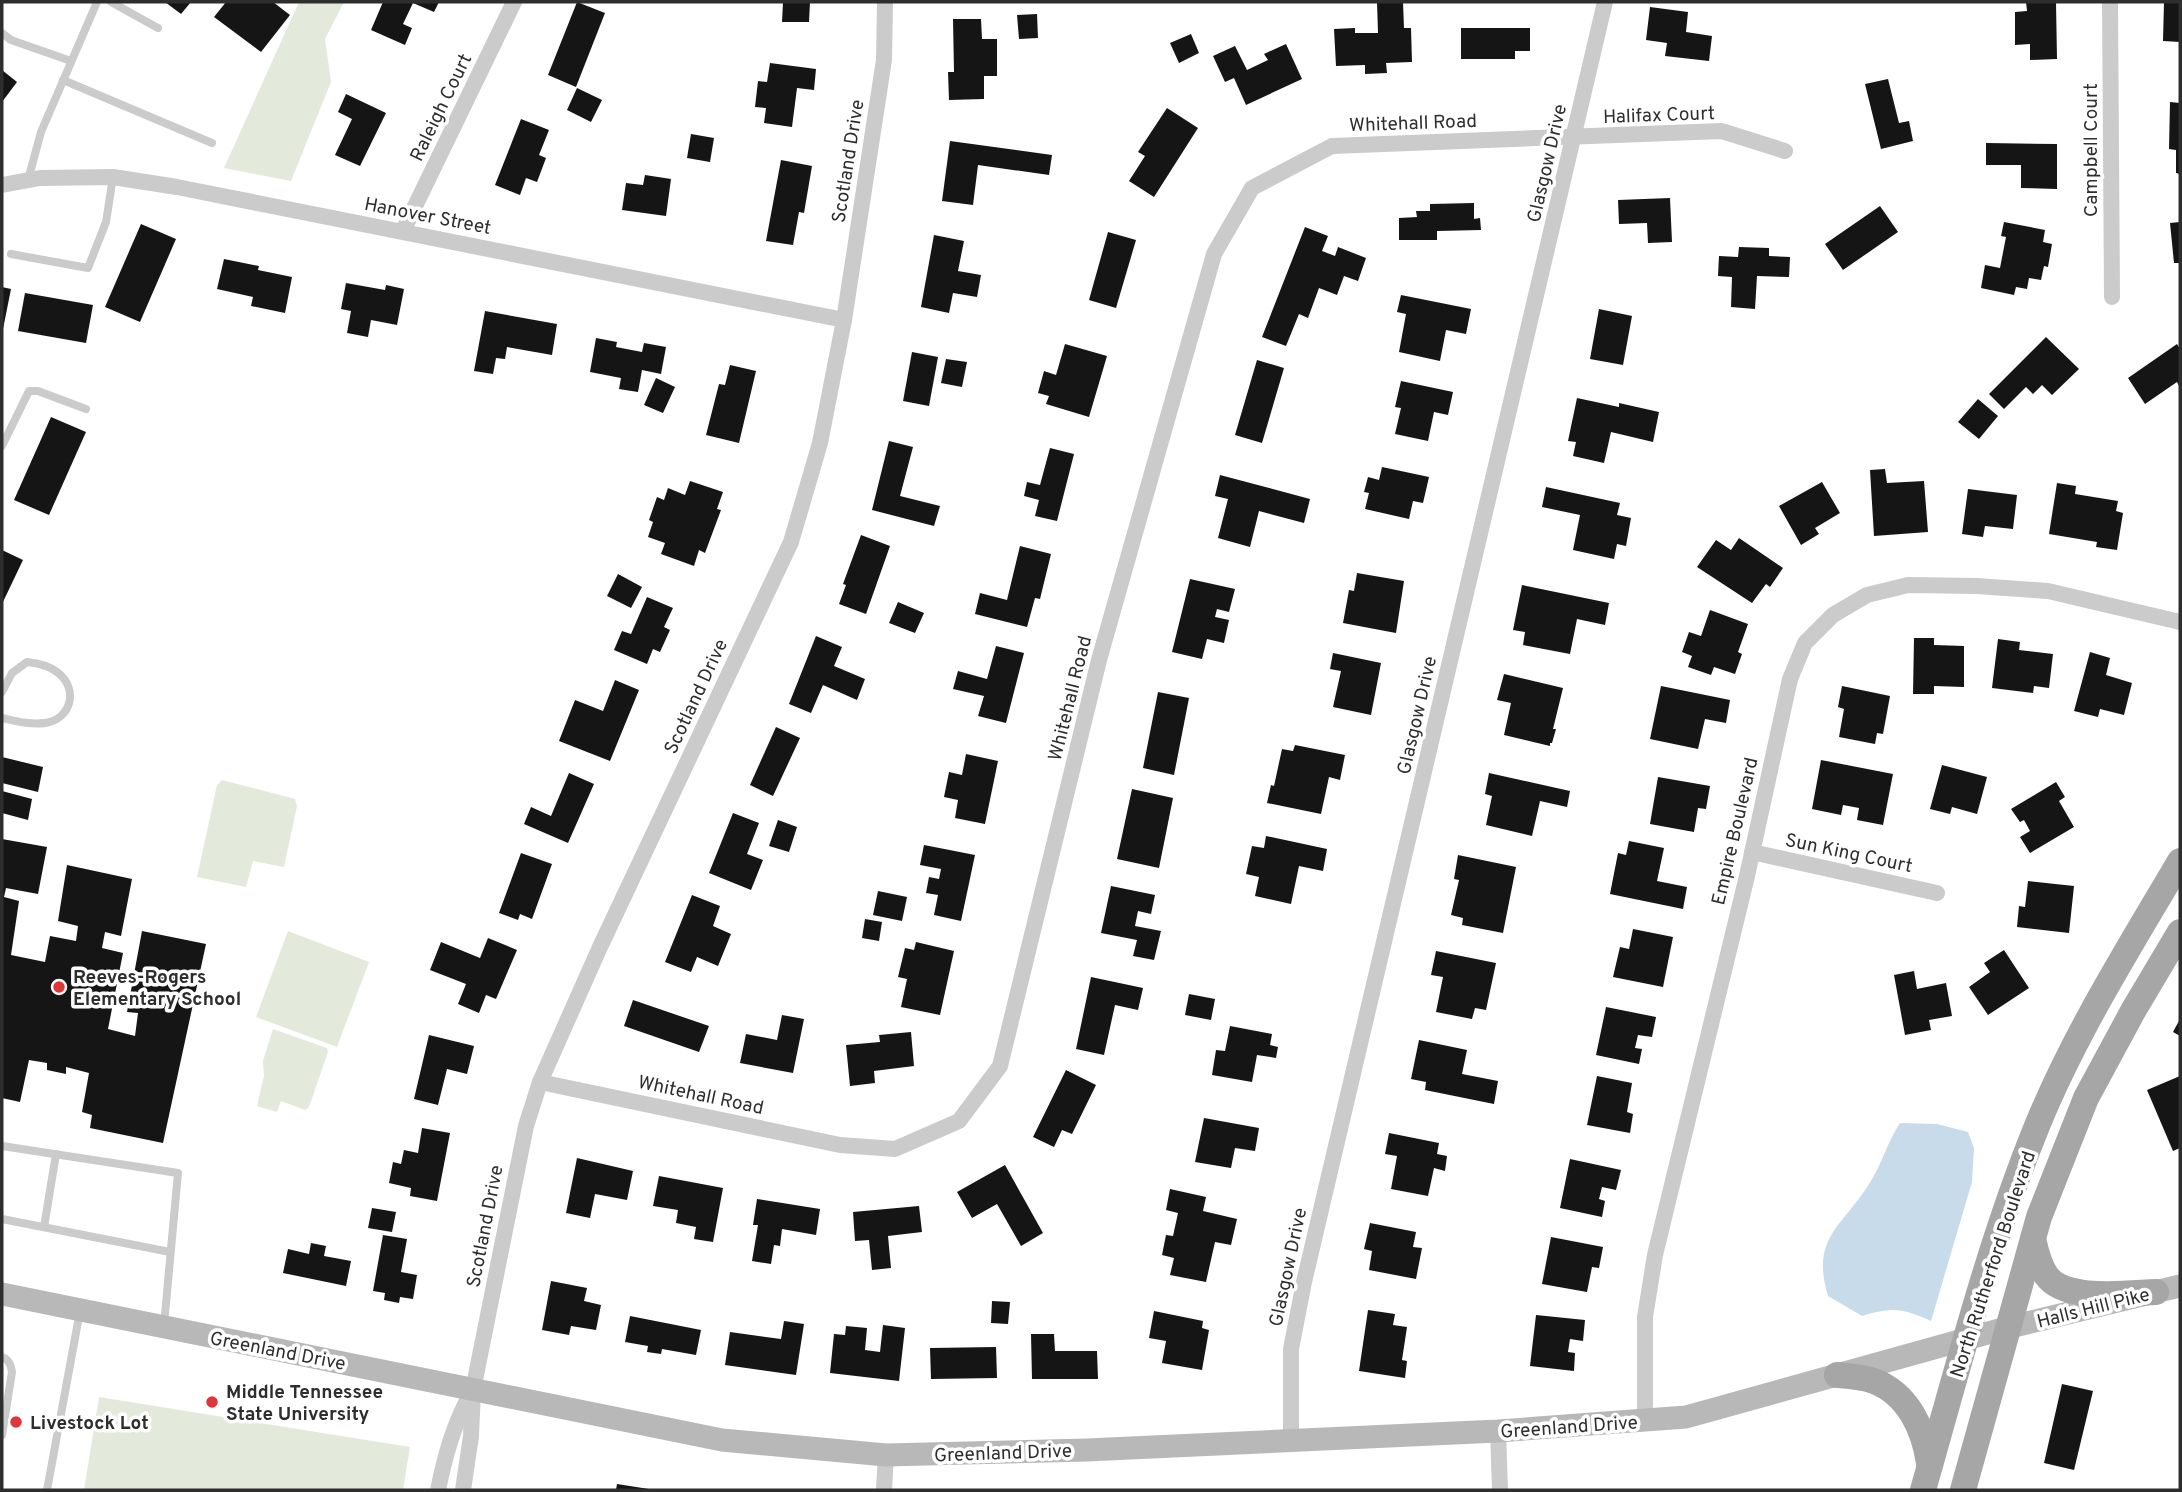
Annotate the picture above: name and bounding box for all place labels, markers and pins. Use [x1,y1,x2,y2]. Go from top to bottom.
place label: Reeves-Rogers Elementary School [73,966,241,1012]
marker: Reeves-Rogers Elementary School [51,979,67,995]
place label: Middle Tennessee State University [226,1381,383,1427]
marker: Middle Tennessee State University [204,1394,220,1410]
place label: Livestock Lot [30,1412,149,1436]
marker: Livestock Lot [8,1414,24,1430]

